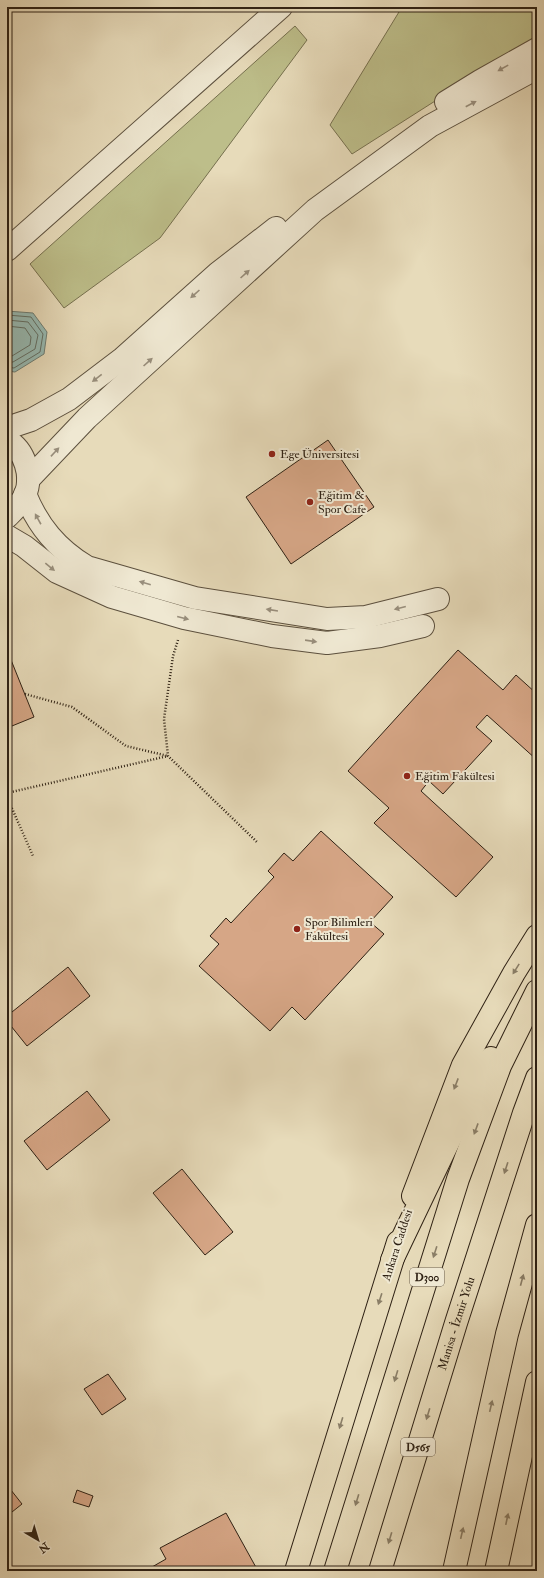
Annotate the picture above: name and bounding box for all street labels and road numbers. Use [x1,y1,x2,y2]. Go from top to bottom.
street label: Ankara Caddesi [379,1208,416,1284]
road number: D300 [410,1268,444,1286]
street label: Manisa - İzmir Yolu [435,1275,478,1372]
road number: D565 [401,1438,435,1456]

